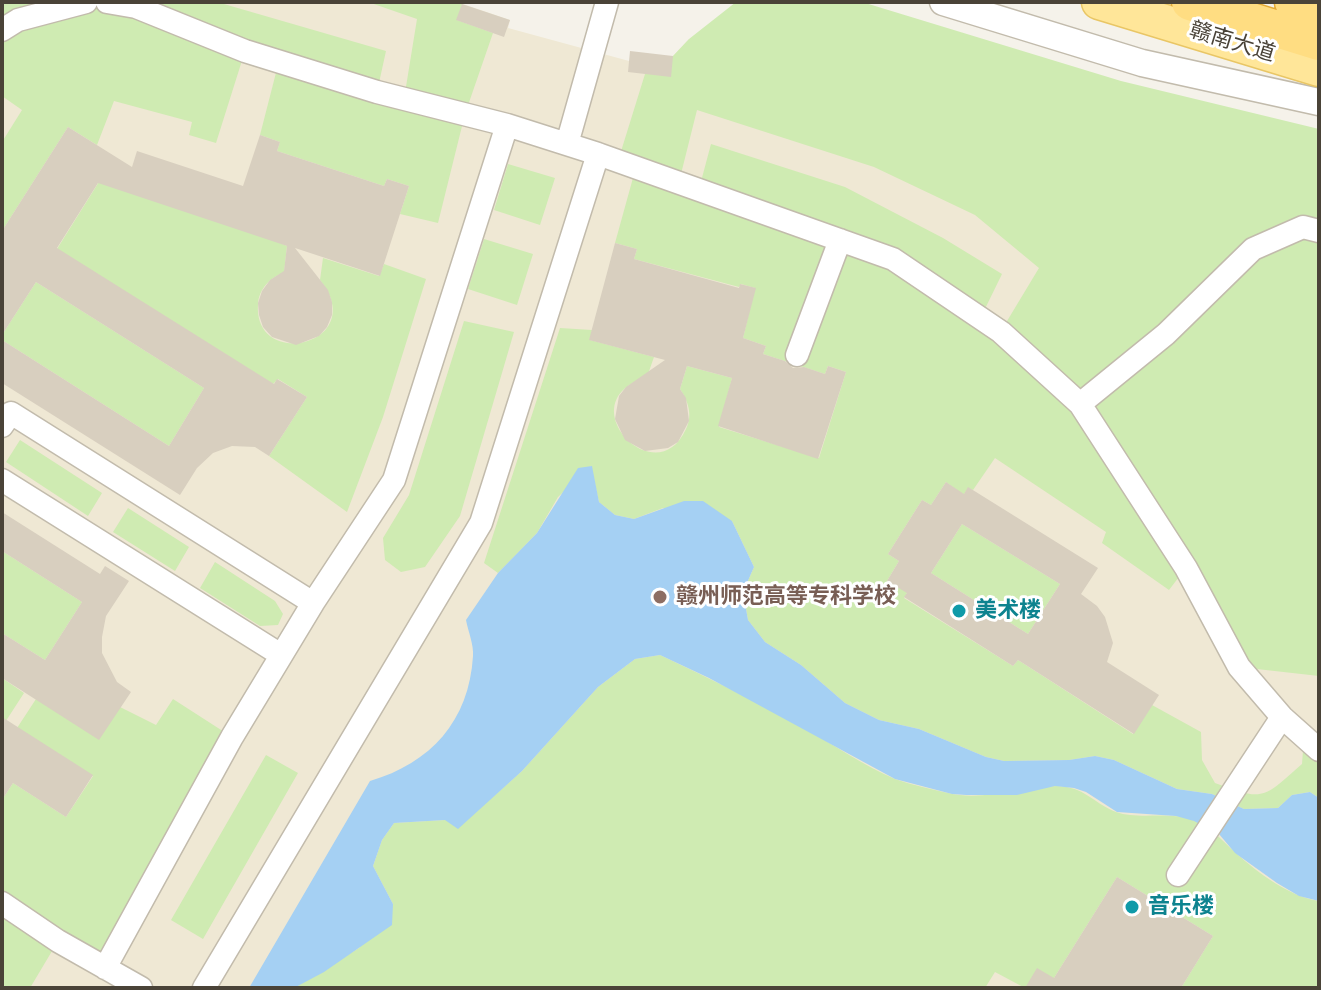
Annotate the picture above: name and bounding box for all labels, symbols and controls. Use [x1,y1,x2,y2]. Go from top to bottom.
street label: 赣南大道 [1186,18,1278,68]
place label: 赣州师范高等专科学校 [676,584,896,610]
marker: 赣州师范高等专科学校 [651,588,669,606]
place label: 美术楼 [975,598,1041,624]
marker: 美术楼 [950,602,968,620]
place label: 音乐楼 [1148,894,1214,920]
marker: 音乐楼 [1123,898,1141,916]

